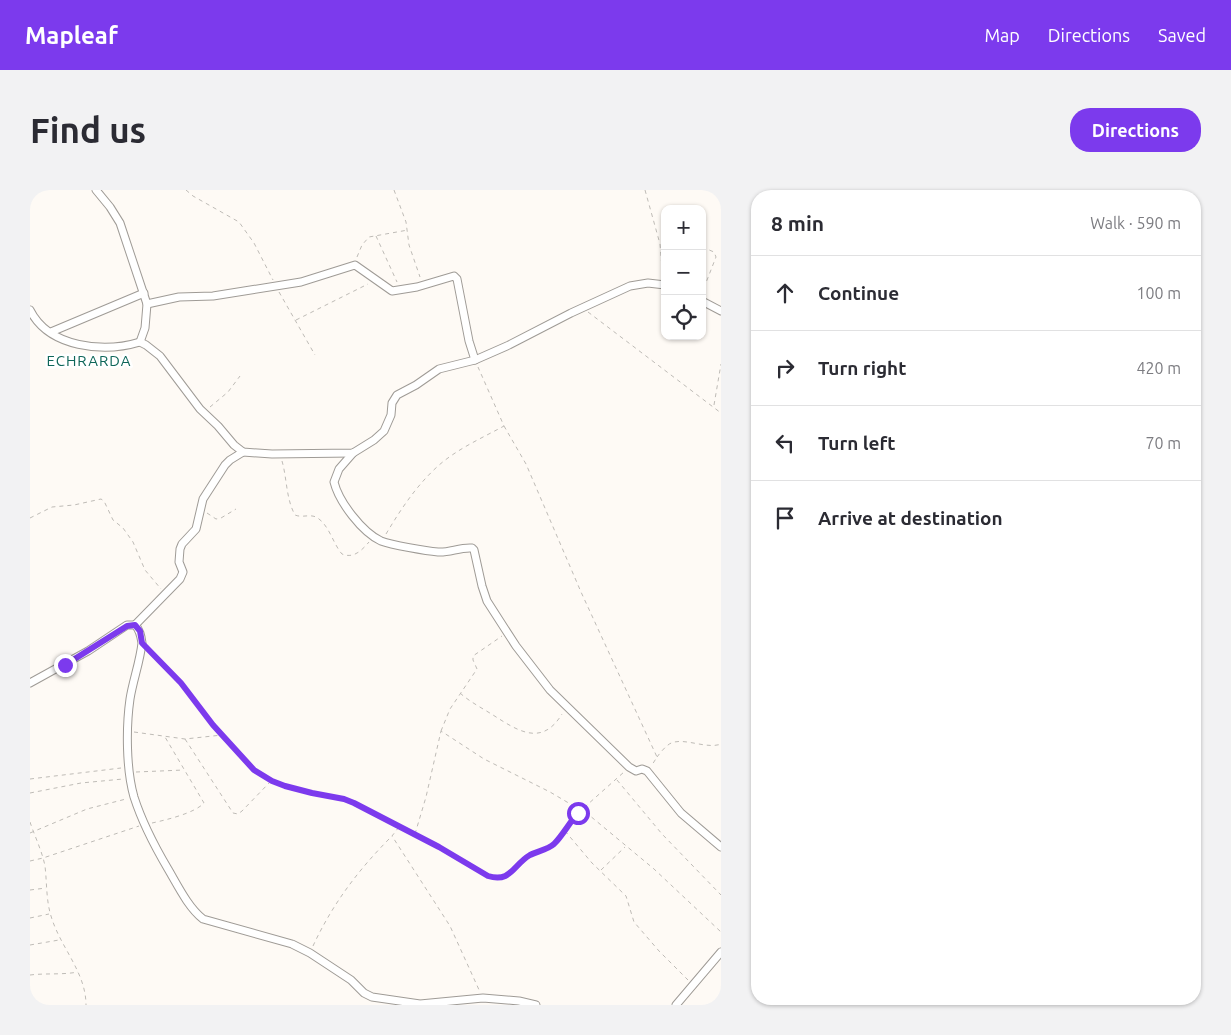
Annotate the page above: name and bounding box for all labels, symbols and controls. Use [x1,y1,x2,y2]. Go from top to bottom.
text: Mapleaf [25,22,118,49]
text: Map [984,25,1020,45]
text: Directions [1048,25,1130,45]
text: Saved [1158,25,1206,45]
button: Directions [1070,108,1201,152]
text: Find us [30,110,146,150]
map controls [661,205,706,340]
button: + [661,205,706,250]
text: 8 min [771,211,824,235]
text: Walk · 590 m [1090,214,1181,232]
button: − [661,250,706,295]
icon: ahead [771,279,799,307]
text: Continue [818,282,899,304]
text: 100 m [1136,284,1181,302]
button: locate [661,295,706,340]
district label: ECHRARDA [47,352,131,369]
icon: right [771,354,799,382]
text: Turn right [818,357,906,379]
text: 420 m [1136,359,1181,377]
icon: left [771,429,799,457]
text: Turn left [818,432,896,454]
text: 70 m [1145,434,1181,452]
icon: arrive [771,504,799,532]
text: Arrive at destination [818,507,1003,529]
route end [54,654,77,677]
route start [567,802,590,825]

